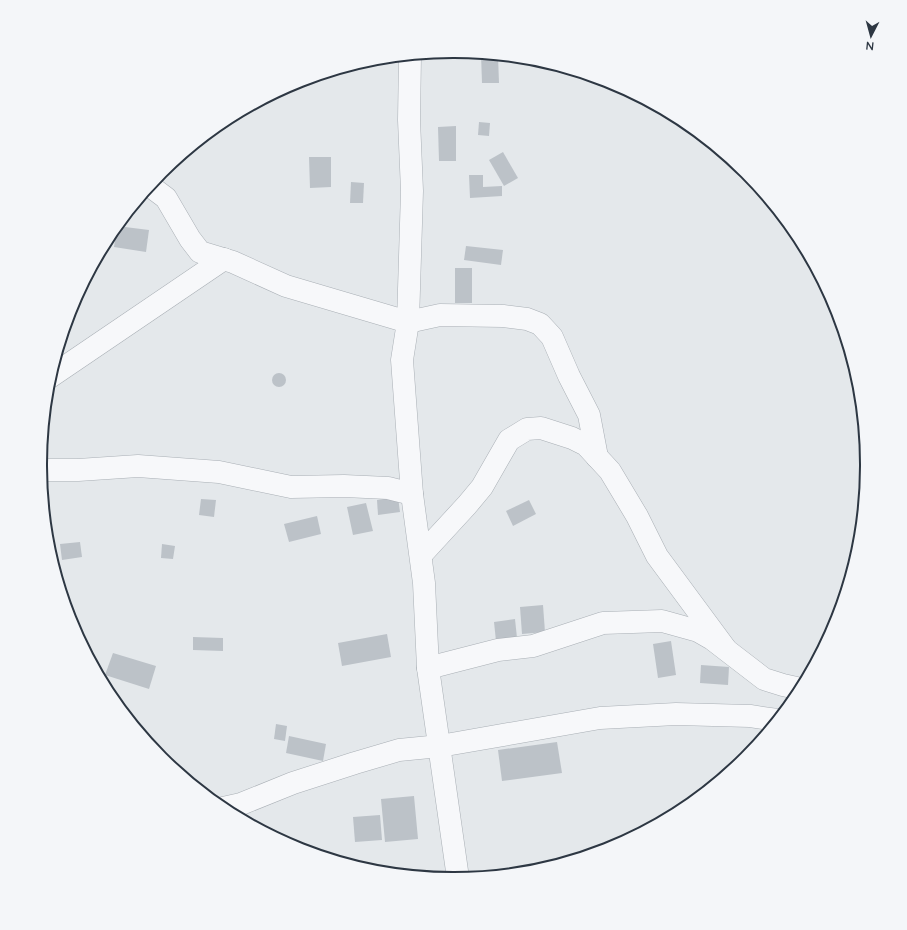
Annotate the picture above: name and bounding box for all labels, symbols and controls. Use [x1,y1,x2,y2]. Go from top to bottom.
north arrow [851,16,891,56]
text: N [865,40,875,53]

